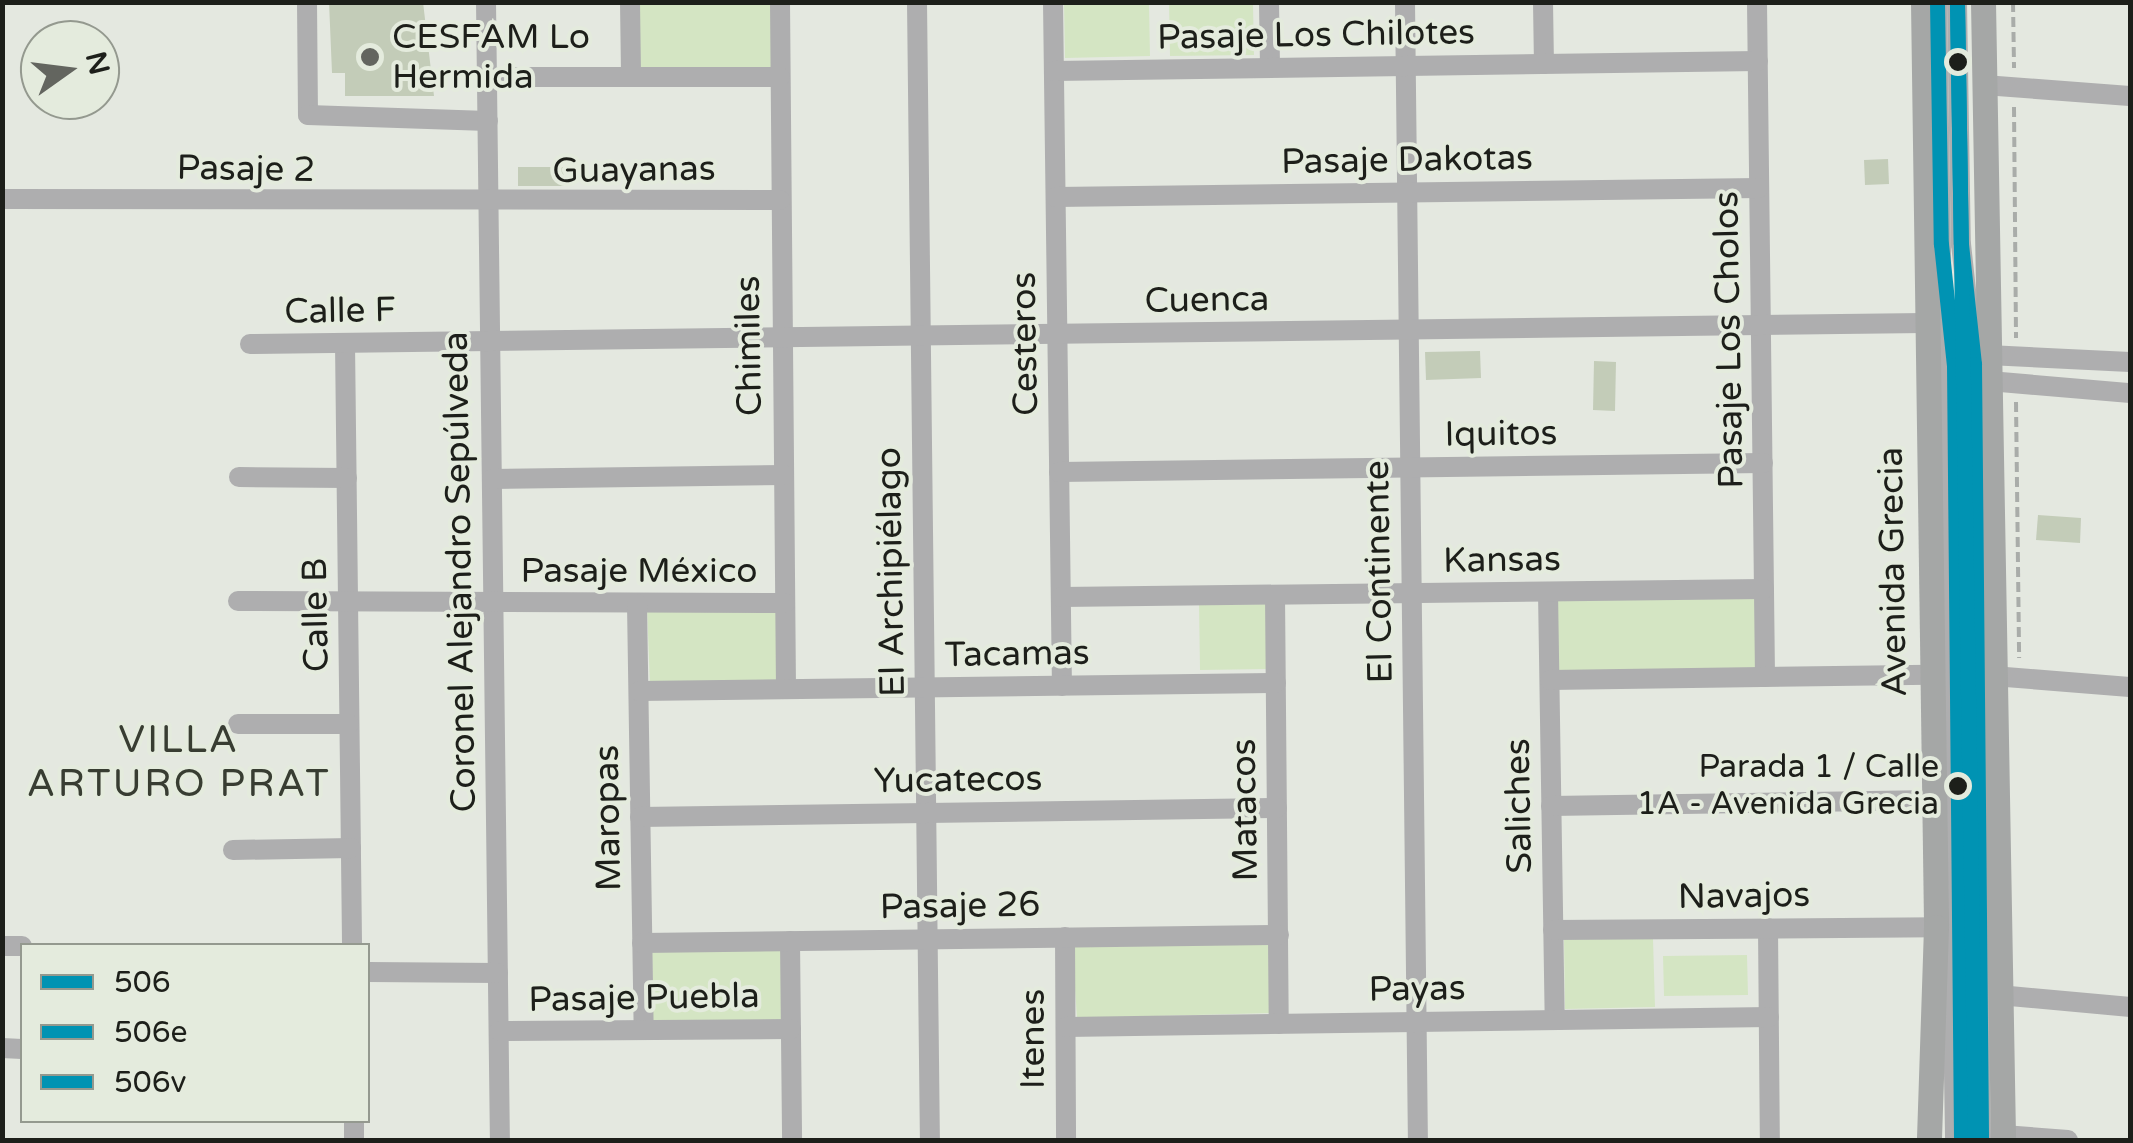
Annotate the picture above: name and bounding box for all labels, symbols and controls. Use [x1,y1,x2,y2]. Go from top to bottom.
street label: Pasaje Los Chilotes [1157,11,1475,59]
place label: CESFAM Lo Hermida [392,16,590,98]
north arrow [20,20,120,120]
marker: CESFAM Lo Hermida [357,44,383,70]
text: N [78,48,116,78]
unlabelled marker [1948,52,1968,72]
street label: Pasaje Dakotas [1281,137,1533,183]
street label: Pasaje 2 [176,147,316,191]
street label: Guayanas [552,148,716,192]
street label: Pasaje Los Cholos [1705,191,1753,489]
street label: Cesteros [1003,272,1047,416]
street label: Chimiles [727,275,771,417]
street label: Cuenca [1144,278,1270,322]
street label: Calle F [284,289,396,333]
street label: Coronel Alejandro Sepúlveda [435,331,485,813]
street label: Iquitos [1444,412,1558,456]
street label: El Archipiélago [868,447,914,697]
street label: Avenida Grecia [1870,447,1916,697]
street label: El Continente [1356,460,1402,684]
street label: Kansas [1443,538,1561,582]
street label: Pasaje México [521,550,757,592]
street label: Calle B [294,557,338,673]
street label: Tacamas [944,632,1090,676]
district label: VILLA ARTURO PRAT [27,718,331,808]
street label: Matacos [1223,738,1267,882]
street label: Saliches [1497,738,1541,874]
street label: Maropas [586,745,630,891]
place label: Parada 1 / Calle 1A - Avenida Grecia [1637,749,1939,824]
street label: Yucatecos [873,758,1043,802]
marker: Parada 1 / Calle 1A - Avenida Grecia [1948,776,1968,796]
street label: Navajos [1677,874,1811,918]
street label: Pasaje 26 [879,884,1041,928]
legend [20,943,370,1123]
text: 506 [114,964,171,1001]
street label: Payas [1368,967,1466,1011]
street label: Pasaje Puebla [528,975,760,1021]
street label: Itenes [1012,989,1054,1089]
text: 506e [114,1014,188,1051]
text: 506v [114,1064,186,1101]

